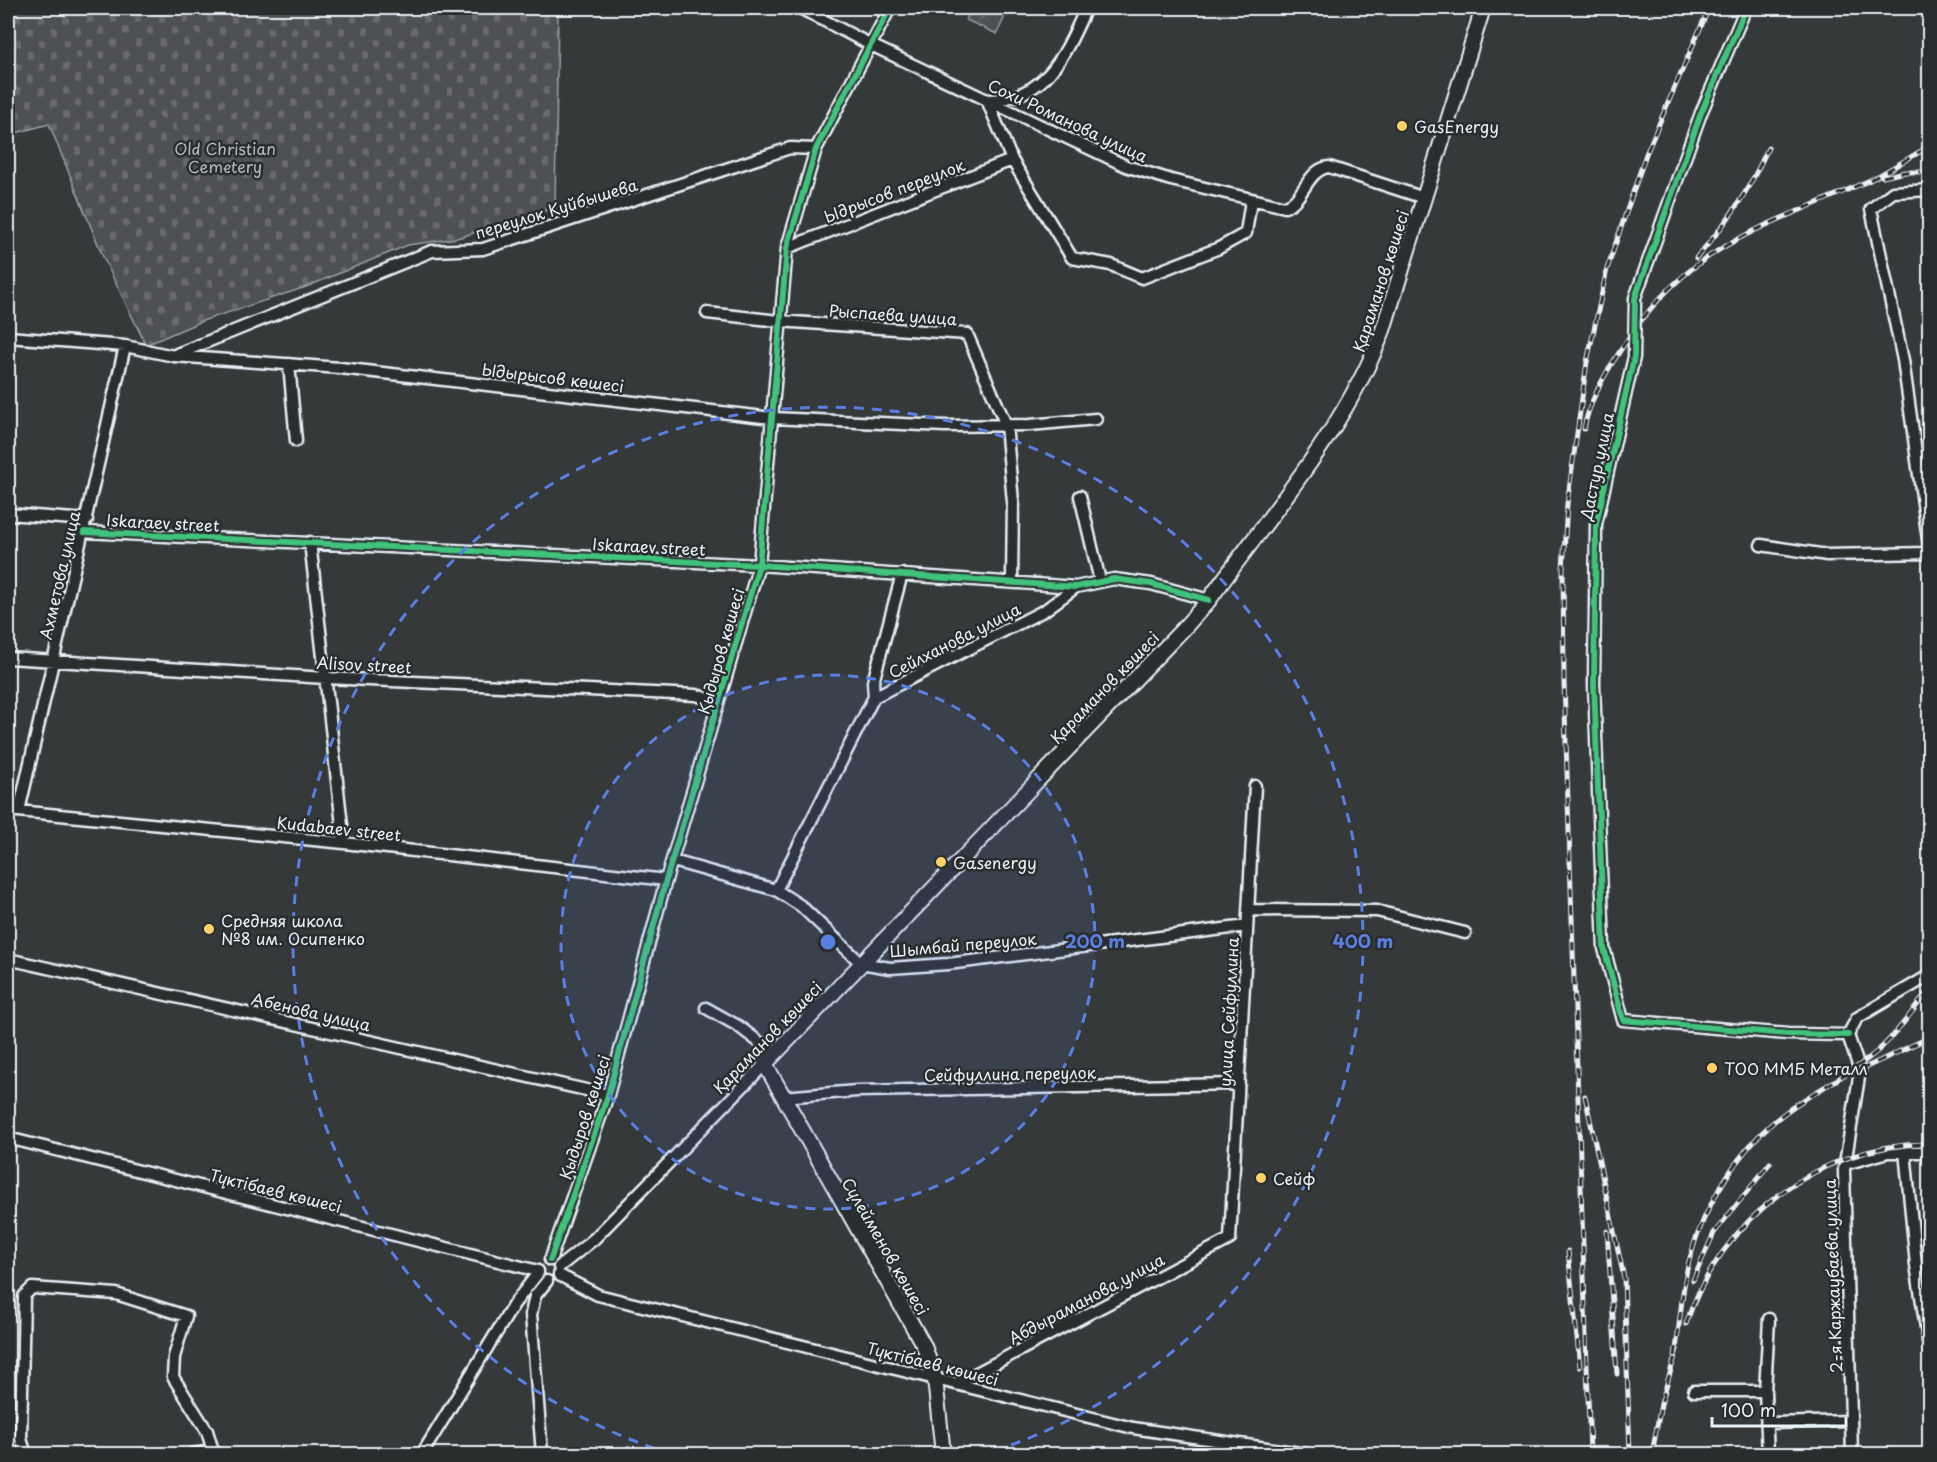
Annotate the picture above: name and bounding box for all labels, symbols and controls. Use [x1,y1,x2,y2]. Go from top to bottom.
street label: Сохи Романова улица [984,72,1152,168]
place label: GasEnergy [1414,114,1499,138]
marker: GasEnergy [1395,119,1409,133]
park label: Old Christian Cemetery [174,136,276,178]
street label: Ыдрысов переулок [820,152,968,228]
street label: переулок Куйбышева [472,172,640,244]
street label: Қараманов көшесі [1346,207,1414,355]
street label: Рыспаева улица [828,298,958,330]
street label: Ыдырысов көшесі [481,356,625,398]
street label: Дастур улица [1573,410,1619,523]
street label: Iskaraev street [106,507,221,537]
street label: Ахметова улица [33,508,85,642]
street label: Iskaraev street [592,531,707,561]
street label: Қыдыров көшесі [691,585,749,717]
street label: Сейлханова улица [884,596,1024,684]
street label: Қараманов көшесі [1044,625,1164,749]
street label: Alisov street [316,650,412,678]
street label: Kudabaev street [276,810,403,846]
place label: Gasenergy [953,850,1037,874]
marker: Gasenergy [934,855,948,869]
place label: Средняя школа №8 им. Осипенко [221,908,365,950]
marker: Средняя школа №8 им. Осипенко [202,922,216,936]
street label: Шымбай переулок [889,926,1038,962]
text: 200 m [1065,927,1125,954]
text: 400 m [1333,927,1393,954]
centre of rings [818,932,838,952]
street label: улица Сейфуллина [1212,937,1244,1087]
street label: Қараманов көшесі [707,975,827,1099]
street label: Абенова улица [249,986,373,1036]
street label: Қыдыров көшесі [552,1051,616,1183]
place label: ТОО ММБ Металл [1724,1056,1868,1080]
street label: Сейфуллина переулок [924,1059,1097,1087]
marker: ТОО ММБ Металл [1705,1061,1719,1075]
street label: Түктібаев көшесі [208,1162,344,1218]
place label: Сейф [1273,1166,1315,1190]
marker: Сейф [1254,1171,1268,1185]
street label: Сүлейменов көшесі [837,1173,935,1319]
street label: 2-я Каржаубаева улица [1817,1179,1847,1373]
street label: Абдыраманова улица [1004,1247,1168,1349]
street label: Түктібаев көшесі [865,1335,1001,1391]
scale bar [1712,1390,1846,1428]
text: 100 m [1721,1396,1776,1423]

